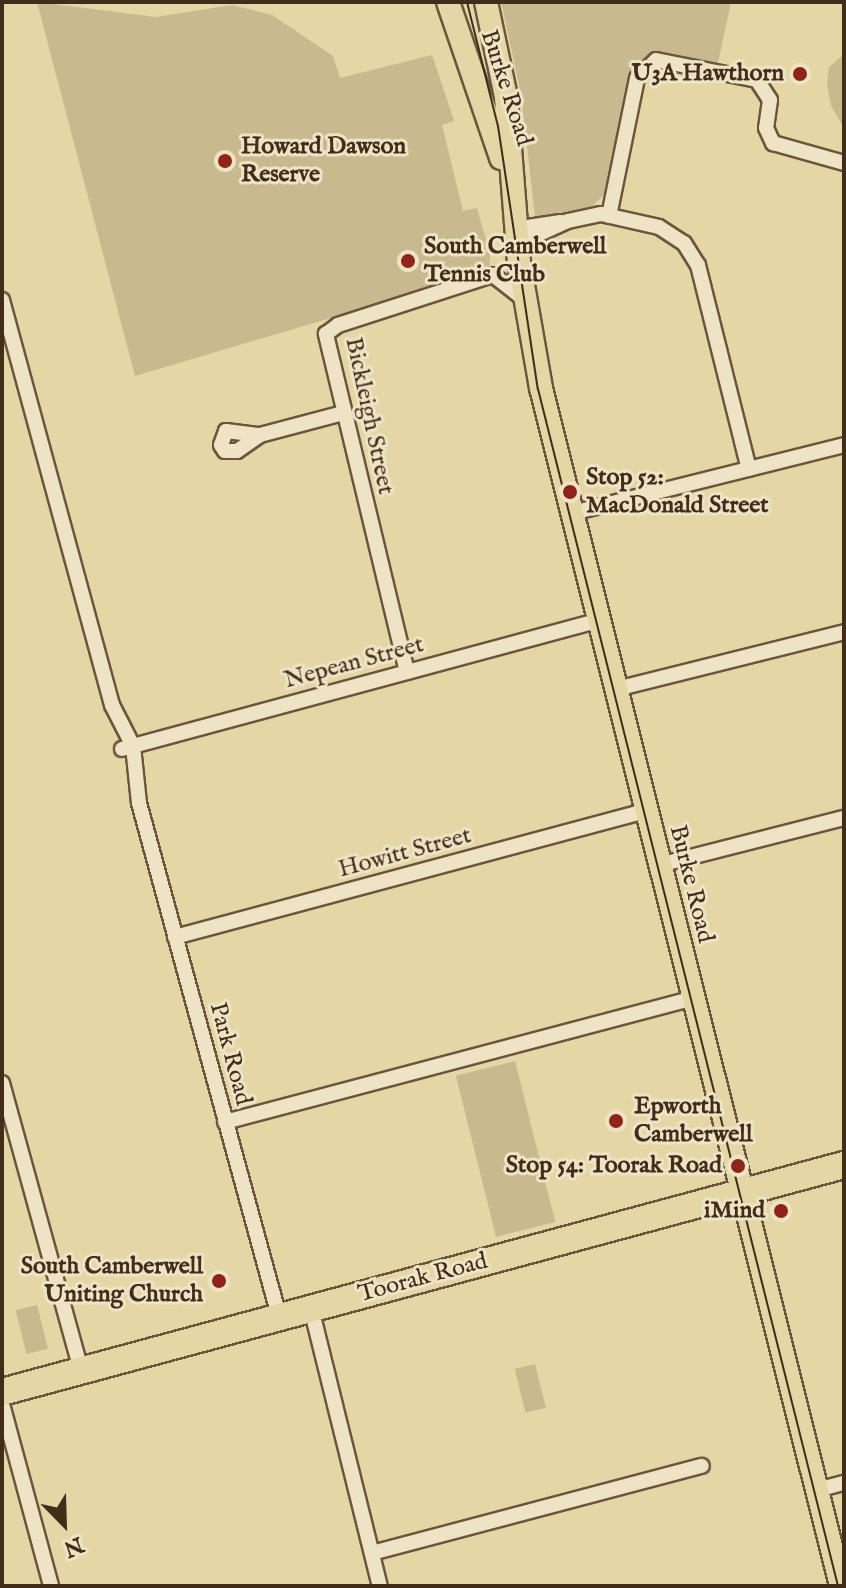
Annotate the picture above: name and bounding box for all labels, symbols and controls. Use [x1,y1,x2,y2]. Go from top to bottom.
street label: Burke Road [474,26,538,150]
place label: U3A Hawthorn [631,60,784,88]
marker: U3A Hawthorn [791,65,809,83]
place label: Howard Dawson Reserve [241,133,406,189]
marker: Howard Dawson Reserve [216,152,234,170]
place label: South Camberwell Tennis Club [424,233,606,289]
marker: South Camberwell Tennis Club [399,252,417,270]
street label: Bickleigh Street [338,335,400,497]
place label: Stop 52: MacDonald Street [586,464,769,520]
marker: Stop 52: MacDonald Street [561,483,579,501]
street label: Nepean Street [281,631,427,695]
street label: Howitt Street [335,821,475,885]
street label: Burke Road [662,822,720,946]
street label: Park Road [202,999,258,1109]
place label: Epworth Camberwell [634,1093,752,1149]
marker: Epworth Camberwell [605,1110,627,1132]
place label: Stop 54: Toorak Road [506,1152,722,1180]
marker: Stop 54: Toorak Road [729,1157,747,1175]
place label: iMind [704,1197,765,1225]
marker: iMind [772,1202,790,1220]
street label: Toorak Road [355,1247,491,1309]
place label: South Camberwell Uniting Church [21,1253,203,1309]
marker: South Camberwell Uniting Church [210,1272,228,1290]
north arrow [24,1484,104,1564]
text: N [59,1529,88,1563]

